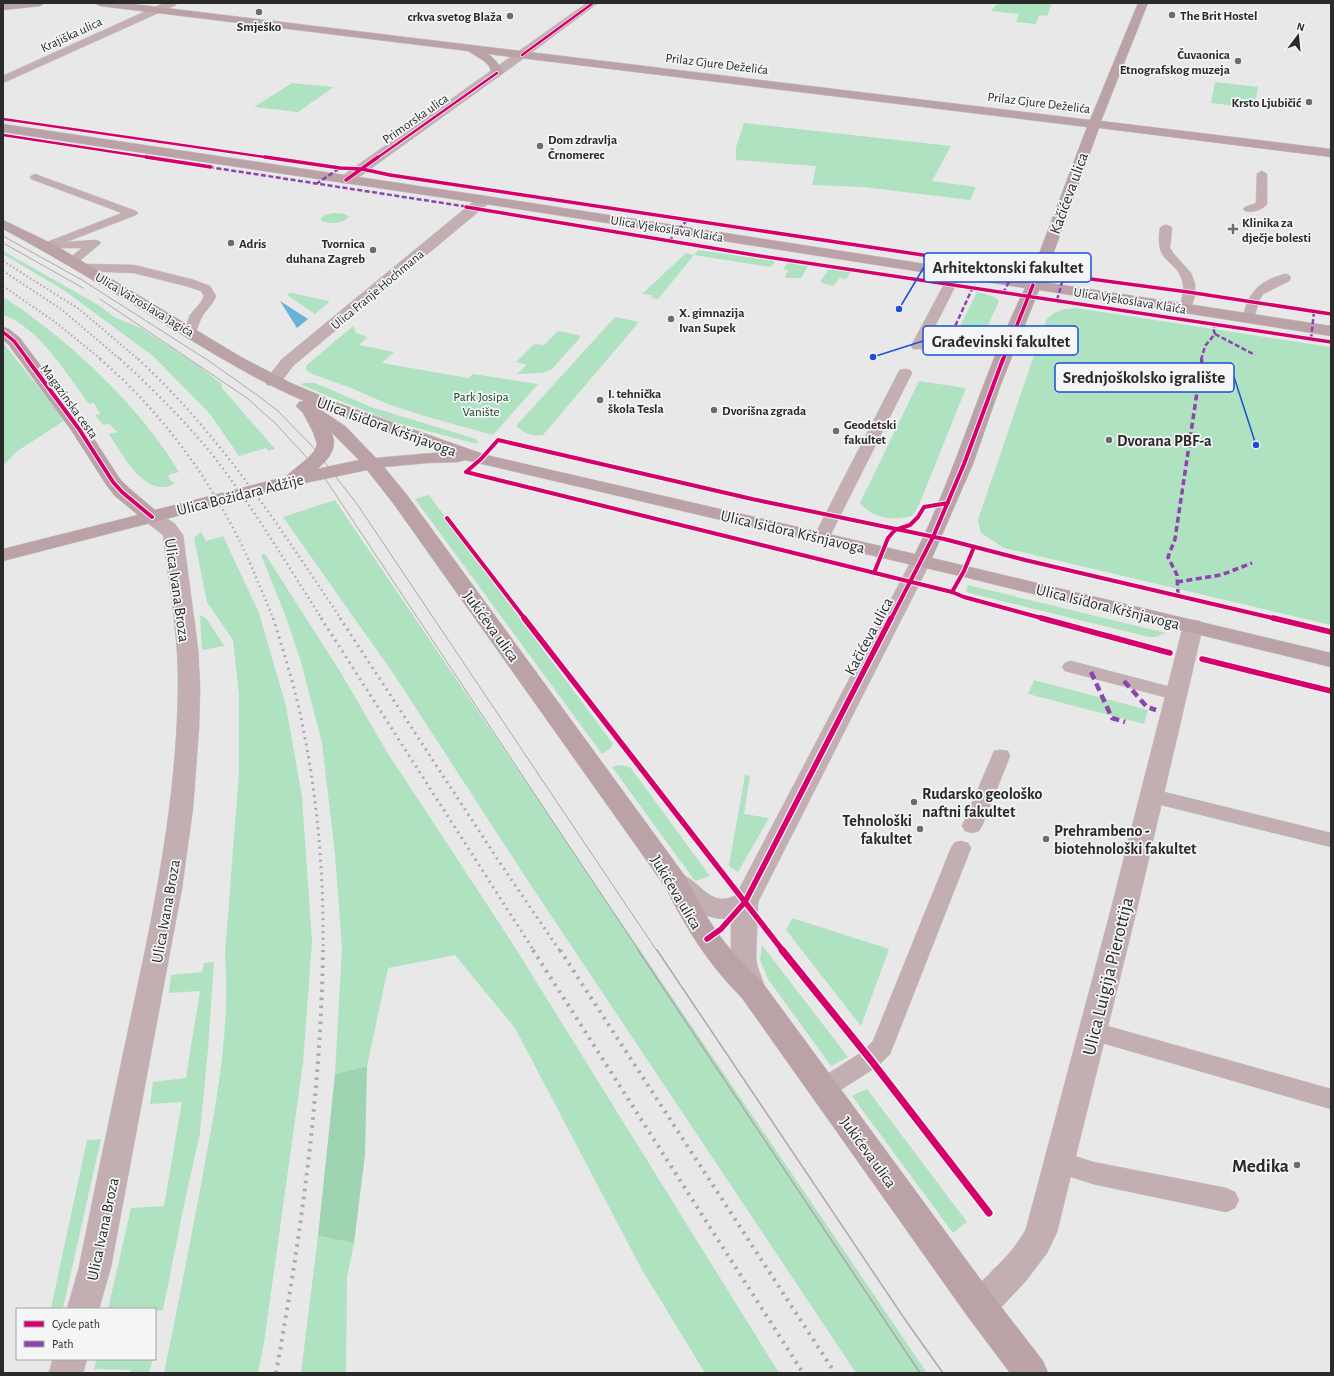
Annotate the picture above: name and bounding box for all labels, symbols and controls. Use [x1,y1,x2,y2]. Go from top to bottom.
marker: Smješko [254,7,264,17]
marker: The Brit Hostel [1167,10,1177,20]
place label: The Brit Hostel [1180,10,1257,23]
place label: crkva svetog Blaža [407,11,502,24]
marker: crkva svetog Blaža [505,11,515,21]
street label: Krajiška ulica [39,15,104,55]
north arrow [1278,16,1318,56]
place label: Smješko [237,21,282,34]
text: N [1295,21,1306,33]
place label: Čuvaonica Etnografskog muzeja [1120,48,1230,77]
street label: Prilaz Gjure Deželića [665,52,769,77]
marker: Čuvaonica Etnografskog muzeja [1233,56,1243,66]
street label: Prilaz Gjure Deželića [987,91,1091,116]
street label: Primorska ulica [380,92,451,147]
place label: Krsto Ljubičić [1232,97,1301,110]
marker: Krsto Ljubičić [1304,97,1314,107]
place label: Dom zdravlja Črnomerec [548,134,617,162]
marker: Dom zdravlja Črnomerec [535,141,545,151]
street label: Kačićeva ulica [1047,150,1091,236]
street label: Ulica Vjekoslava Klaića [610,214,724,245]
place label: Klinika za dječje bolesti [1242,217,1311,245]
marker: Klinika za dječje bolesti [1227,223,1239,235]
marker: Adris [226,238,236,248]
place label: Adris [239,238,266,251]
place label: Tvornica duhana Zagreb [286,238,365,266]
marker: Tvornica duhana Zagreb [368,245,378,255]
street label: Ulica Franje Hochmana [329,248,427,333]
callout: Arhitektonski fakultet [924,253,1091,282]
text: Arhitektonski fakultet [932,259,1084,276]
street label: Ulica Vatroslava Jagića [93,271,196,340]
street label: Ulica Vjekoslava Klaića [1073,286,1187,317]
place label: X. gimnazija Ivan Supek [679,307,744,335]
marker: X. gimnazija Ivan Supek [666,314,676,324]
callout: Građevinski fakultet [923,326,1078,355]
text: Građevinski fakultet [932,333,1071,350]
street label: Magazinska cesta [38,362,100,441]
callout: Srednjoškolsko igralište [1055,363,1234,392]
text: Srednjoškolsko igralište [1063,369,1225,387]
place label: I. tehnička škola Tesla [608,388,664,416]
park label: Park Josipa Vanište [453,391,509,419]
street label: Ulica Isidora Kršnjavoga [314,394,459,461]
marker: I. tehnička škola Tesla [595,395,605,405]
marker: Dvorišna zgrada [709,405,719,415]
place label: Dvorišna zgrada [722,405,806,418]
place label: Geodetski fakultet [844,419,896,447]
marker: Geodetski fakultet [831,426,841,436]
place label: Dvorana PBF-a [1117,433,1212,449]
marker: Dvorana PBF-a [1104,435,1114,445]
street label: Ulica Božidara Adžije [175,471,306,519]
street label: Ulica Isidora Kršnjavoga [719,508,866,557]
street label: Ulica Ivana Broza [162,537,192,643]
street label: Ulica Isidora Kršnjavoga [1034,581,1181,634]
street label: Jukićeva ulica [460,588,522,665]
street label: Kačićeva ulica [842,595,896,678]
place label: Rudarsko geološko naftni fakultet [922,786,1043,820]
marker: Rudarsko geološko naftni fakultet [909,797,919,807]
place label: Tehnološki fakultet [842,813,913,847]
place label: Prehrambeno - biotehnološki fakultet [1054,823,1197,857]
marker: Tehnološki fakultet [915,824,925,834]
marker: Prehrambeno - biotehnološki fakultet [1041,834,1051,844]
street label: Jukićeva ulica [648,853,705,932]
street label: Ulica Ivana Broza [149,858,183,964]
street label: Ulica Luigija Pierottija [1080,895,1137,1057]
street label: Jukićeva ulica [837,1114,899,1191]
place label: Medika [1232,1157,1289,1176]
marker: Medika [1292,1160,1302,1170]
street label: Ulica Ivana Broza [84,1176,122,1282]
legend [16,1308,156,1360]
text: Cycle path [52,1318,100,1331]
text: Path [52,1338,74,1350]

